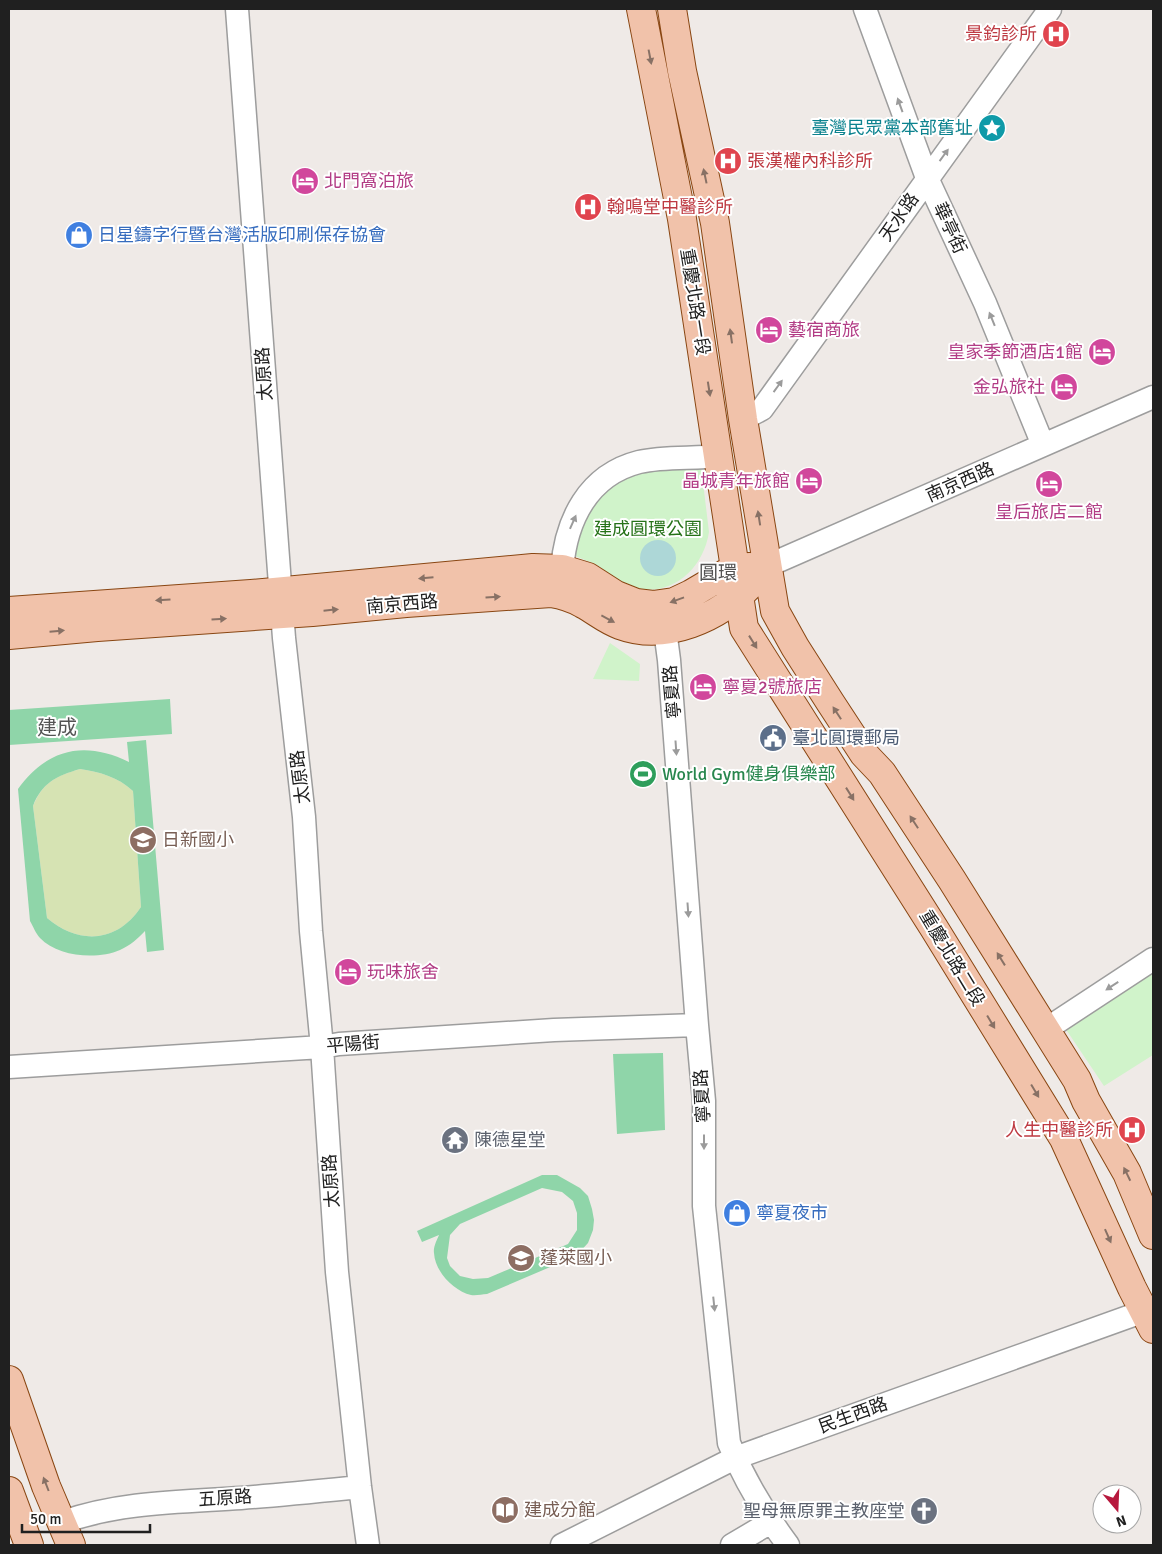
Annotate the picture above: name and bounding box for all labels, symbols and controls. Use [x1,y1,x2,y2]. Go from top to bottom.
hospital icon: 景鈞診所 [1041,19,1071,49]
place label: 景鈞診所 [965,23,1037,45]
one-way arrow [646,49,654,64]
one-way arrow [896,98,903,113]
place icon: 臺灣民眾黨本部舊址 [977,113,1007,143]
place label: 臺灣民眾黨本部舊址 [811,117,973,139]
hospital icon: 張漢權內科診所 [713,146,743,176]
one-way arrow [938,149,949,162]
place label: 張漢權內科診所 [747,150,873,172]
hotel icon: 北門窩泊旅 [290,166,320,196]
one-way arrow [701,168,709,183]
place label: 北門窩泊旅 [324,170,414,192]
street label: 天水路 [875,189,923,245]
hospital icon: 翰鳴堂中醫診所 [573,192,603,222]
place label: 翰鳴堂中醫診所 [607,196,733,218]
street label: 華亭街 [929,199,971,257]
shop icon: 日星鑄字行暨台灣活版印刷保存協會 [64,220,94,250]
place label: 日星鑄字行暨台灣活版印刷保存協會 [98,224,386,246]
street label: 重慶北路一段 [676,247,714,357]
one-way arrow [987,312,995,326]
hotel icon: 藝宿商旅 [754,315,784,345]
place label: 藝宿商旅 [788,319,860,341]
one-way arrow [727,328,735,344]
hotel icon: 皇家季節酒店1館 [1087,337,1117,367]
place label: 皇家季節酒店1館 [947,341,1083,363]
street label: 太原路 [251,346,277,402]
hotel icon: 金弘旅社 [1049,372,1079,402]
place label: 金弘旅社 [973,376,1045,398]
one-way arrow [773,380,783,393]
one-way arrow [705,381,713,397]
street label: 南京西路 [923,457,997,507]
hotel icon: 晶城青年旅館 [794,466,824,496]
hotel icon: 皇后旅店二館 [1034,469,1064,499]
place label: 晶城青年旅館 [682,470,790,492]
place label: 皇后旅店二館 [995,501,1103,523]
one-way arrow [755,510,763,526]
one-way arrow [570,515,578,529]
park label: 建成圓環公園 [594,518,702,540]
district label: 圓環 [699,561,737,585]
one-way arrow [418,574,434,582]
street label: 南京西路 [365,590,439,618]
one-way arrow [485,593,501,601]
one-way arrow [155,596,171,604]
one-way arrow [669,596,684,604]
one-way arrow [323,606,339,614]
one-way arrow [212,614,228,622]
one-way arrow [601,615,615,623]
one-way arrow [50,626,66,634]
one-way arrow [749,636,758,649]
street label: 寧夏路 [659,664,685,720]
hotel icon: 寧夏2號旅店 [688,672,718,702]
place label: 寧夏2號旅店 [722,676,822,698]
one-way arrow [833,707,842,720]
district label: 建成 [37,715,77,740]
public building icon: 臺北圓環郵局 [758,723,788,753]
place label: 臺北圓環郵局 [792,727,900,749]
one-way arrow [673,740,681,756]
street label: 太原路 [286,749,314,805]
sports icon: World Gym健身俱樂部 [628,759,658,789]
place label: World Gym健身俱樂部 [662,763,835,785]
one-way arrow [845,788,854,801]
one-way arrow [909,815,919,828]
school or university icon: 日新國小 [128,825,158,855]
place label: 日新國小 [162,829,234,851]
one-way arrow [685,902,693,918]
street label: 重慶北路二段 [915,906,989,1010]
one-way arrow [996,952,1005,966]
hotel icon: 玩味旅舍 [333,957,363,987]
place label: 玩味旅舍 [367,961,439,983]
one-way arrow [1106,981,1119,991]
one-way arrow [986,1015,995,1028]
street label: 平陽街 [325,1031,381,1057]
street label: 寧夏路 [690,1068,714,1124]
one-way arrow [1030,1085,1039,1098]
hospital icon: 人生中醫診所 [1117,1115,1147,1145]
place label: 人生中醫診所 [1005,1119,1113,1141]
temple icon: 陳德星堂 [440,1125,470,1155]
place label: 陳德星堂 [474,1129,546,1151]
one-way arrow [700,1134,708,1150]
street label: 太原路 [318,1153,344,1209]
one-way arrow [1123,1167,1131,1181]
shop icon: 寧夏夜市 [722,1198,752,1228]
place label: 寧夏夜市 [756,1202,828,1224]
one-way arrow [1105,1229,1113,1243]
school or university icon: 蓬萊國小 [506,1243,536,1273]
place label: 蓬萊國小 [540,1247,612,1269]
one-way arrow [710,1296,718,1312]
street label: 民生西路 [815,1392,891,1438]
one-way arrow [42,1476,50,1491]
north arrow [1092,1484,1142,1534]
street label: 五原路 [197,1485,253,1511]
library icon: 建成分館 [490,1495,520,1525]
church icon: 聖母無原罪主教座堂 [909,1496,939,1526]
place label: 建成分館 [524,1499,596,1521]
place label: 聖母無原罪主教座堂 [743,1500,905,1522]
scale bar [22,1502,150,1534]
text: 50 m [30,1510,61,1528]
text: N [1114,1511,1128,1530]

